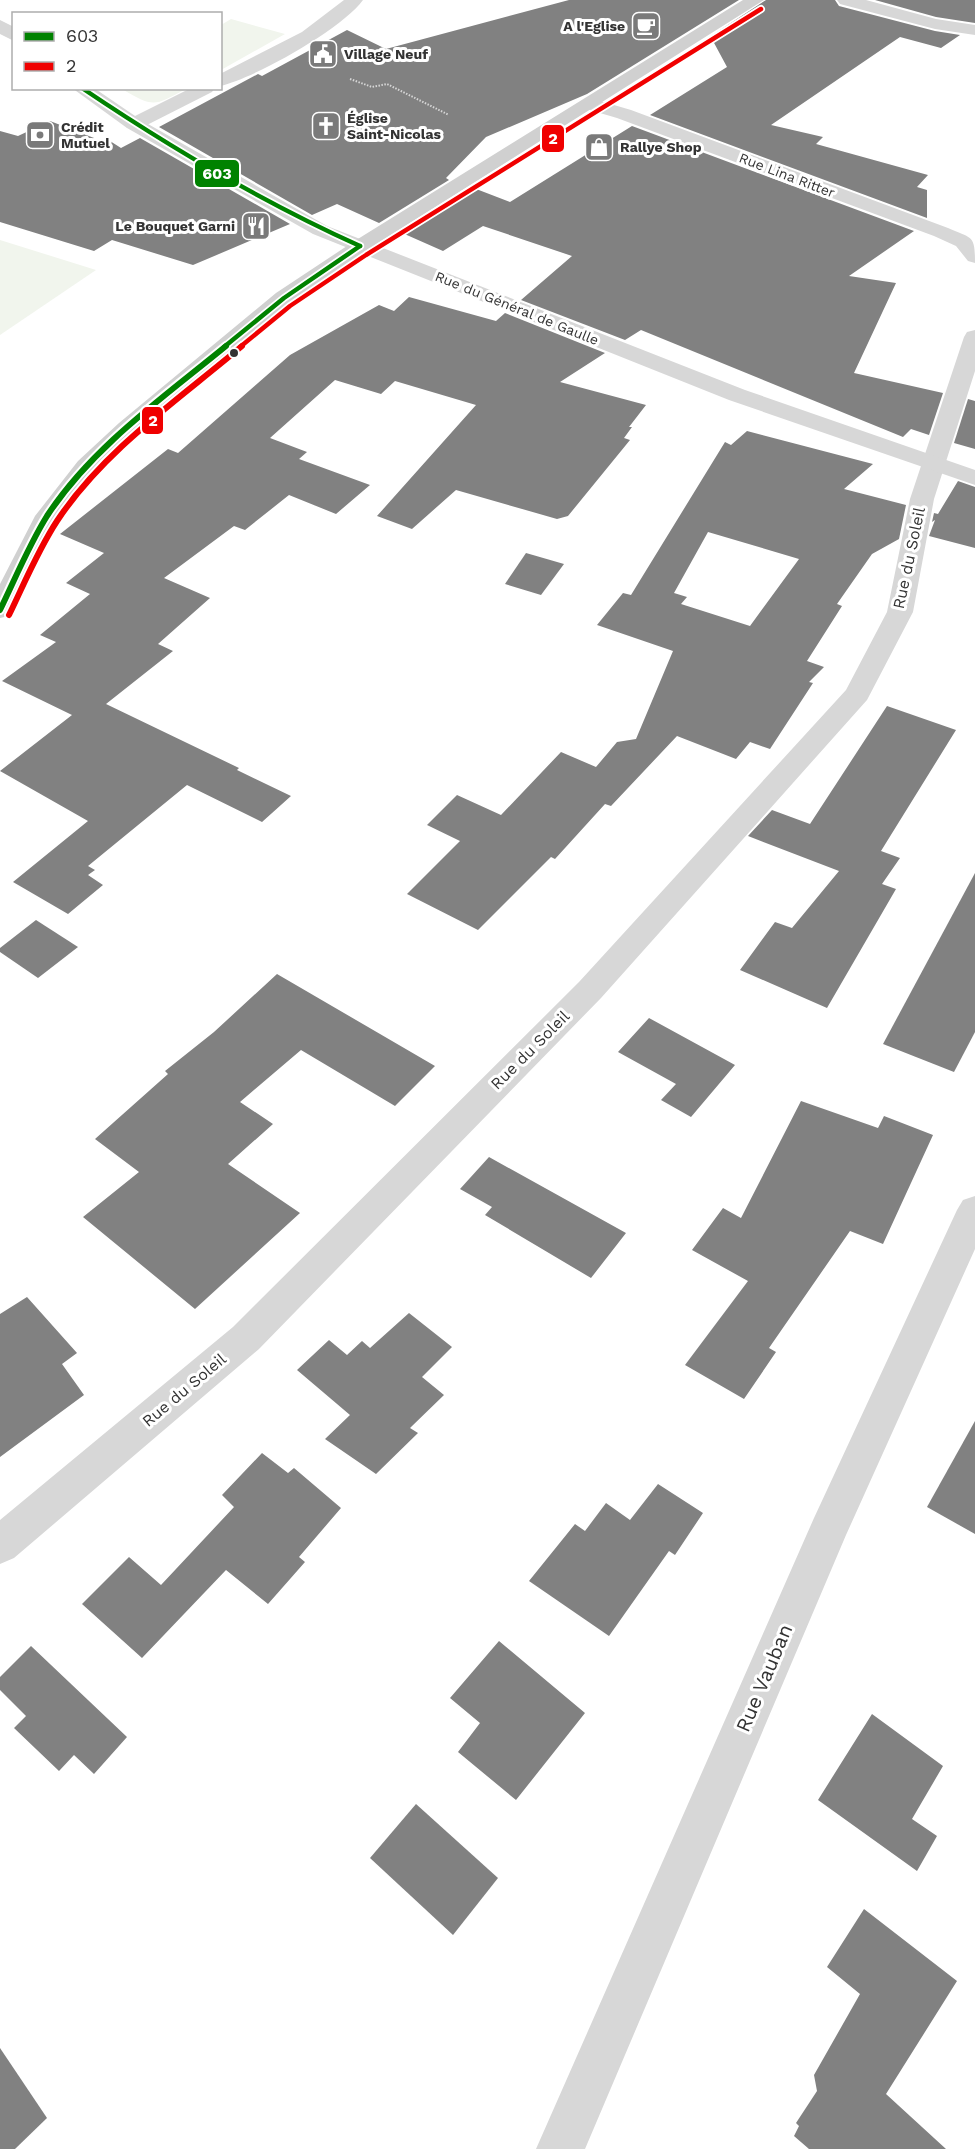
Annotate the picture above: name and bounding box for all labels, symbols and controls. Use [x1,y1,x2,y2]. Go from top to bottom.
cafe icon: A l'Eglise [630,10,662,42]
legend [12,12,222,90]
place label: A l'Eglise [563,18,625,34]
text: 603 [66,25,98,46]
public building icon: Village Neuf [307,38,339,70]
place label: Village Neuf [344,46,428,62]
text: 2 [66,55,77,76]
church icon: Église Saint-Nicolas [310,110,342,142]
place label: Église Saint-Nicolas [347,110,442,142]
bank icon: Crédit Mutuel [24,119,56,151]
place label: Crédit Mutuel [61,119,110,151]
line badge: 2 [541,124,565,153]
text: 2 [548,129,558,148]
shop icon: Rallye Shop [583,131,615,163]
place label: Rallye Shop [620,139,702,155]
street label: Rue Lina Ritter [737,149,837,201]
line badge: 603 [194,159,240,188]
text: 603 [202,164,232,183]
restaurant icon: Le Bouquet Garni [240,210,272,242]
place label: Le Bouquet Garni [115,218,235,234]
street label: Rue du Général de Gaulle [433,268,601,348]
unlabelled marker [228,347,240,359]
line badge: 2 [141,406,164,435]
text: 2 [148,411,158,430]
street label: Rue du Soleil [889,505,929,611]
street label: Rue du Soleil [487,1007,573,1093]
street label: Rue du Soleil [138,1349,230,1431]
street label: Rue Vauban [731,1620,797,1736]

